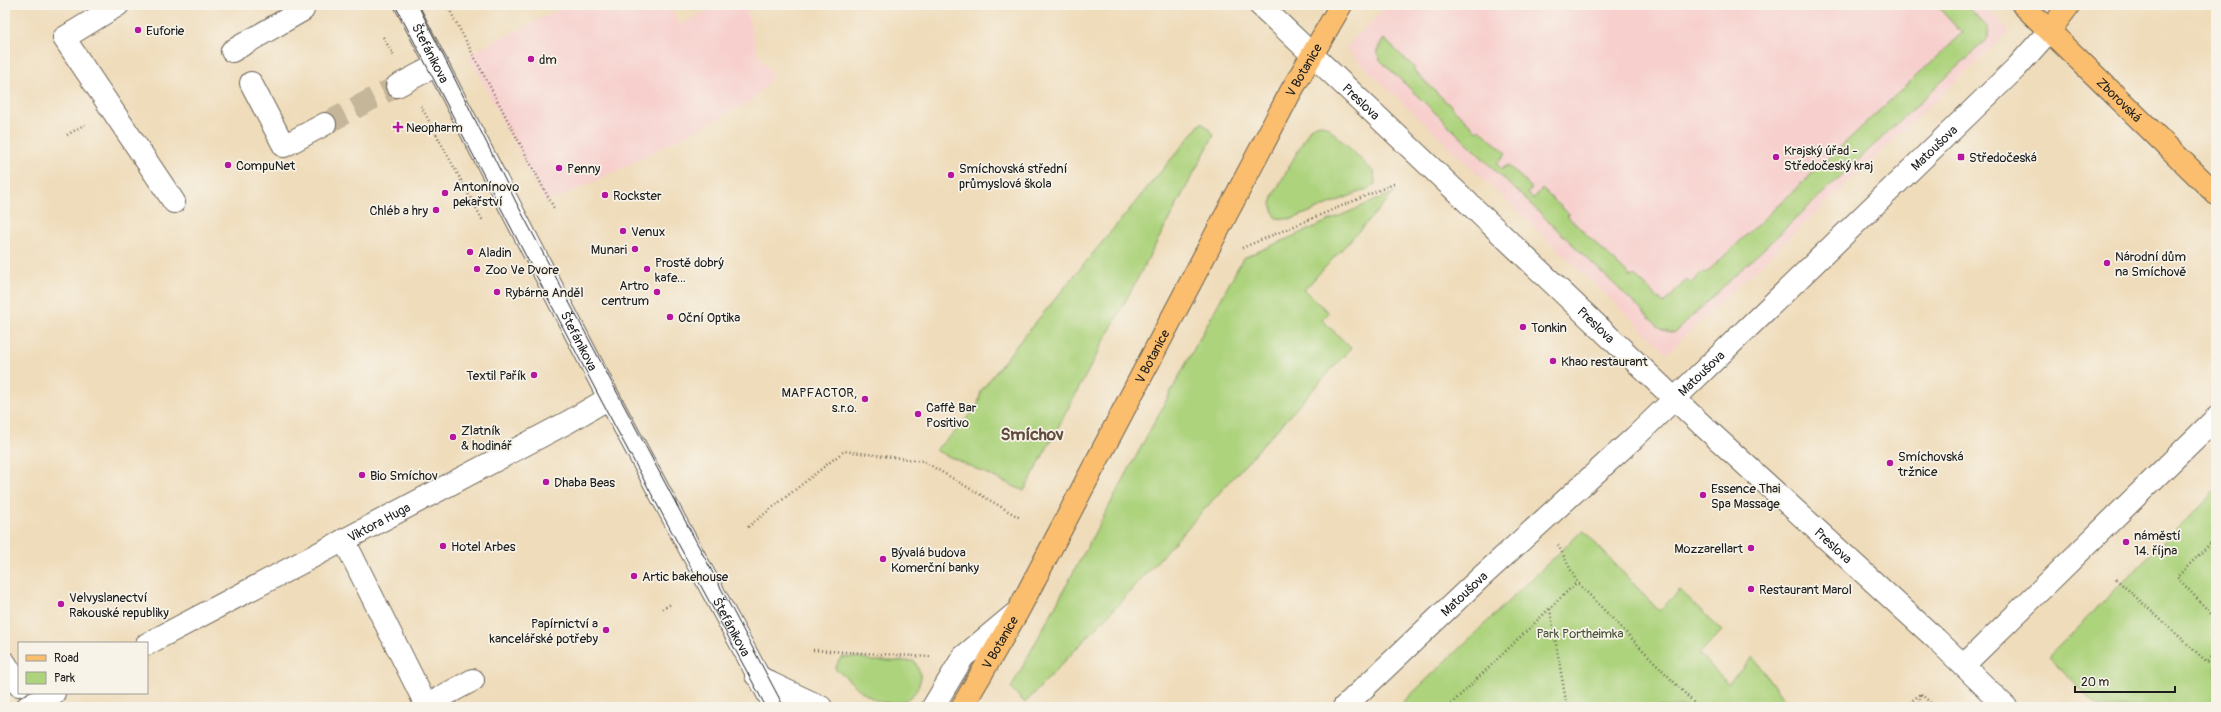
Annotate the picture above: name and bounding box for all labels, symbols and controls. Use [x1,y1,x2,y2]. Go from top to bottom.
street label: Štefánikova [408,21,452,86]
place label: Euforie [146,23,185,39]
marker: Euforie [133,25,143,35]
street label: V Botanice [1283,40,1326,100]
place label: dm [539,52,557,68]
marker: dm [526,54,536,64]
street label: Zborovská [2093,75,2145,126]
street label: Preslova [1339,81,1383,124]
place label: Neopharm [406,120,463,136]
marker: Neopharm [393,122,403,132]
street label: Matoušova [1908,122,1961,174]
place label: Krajský úřad - Středočeský kraj [1784,143,1873,174]
place label: Středočeská [1969,150,2037,166]
marker: Krajský úřad - Středočeský kraj [1771,152,1781,162]
marker: Středočeská [1956,152,1966,162]
place label: CompuNet [236,158,296,174]
marker: CompuNet [223,160,233,170]
place label: Penny [567,161,601,177]
place label: Smíchovská střední průmyslová škola [959,161,1068,192]
marker: Penny [554,163,564,173]
marker: Smíchovská střední průmyslová škola [946,170,956,180]
place label: Antonínovo pekařství [453,179,519,210]
marker: Antonínovo pekařství [440,188,450,198]
place label: Rockster [613,188,662,204]
marker: Rockster [600,190,610,200]
place label: Chléb a hry [370,203,428,219]
marker: Chléb a hry [431,205,441,215]
place label: Venux [631,224,665,240]
marker: Venux [618,226,628,236]
place label: Munari [591,242,627,258]
marker: Munari [630,244,640,254]
place label: Aladin [478,245,512,261]
marker: Aladin [465,247,475,257]
place label: Národní dům na Smíchově [2115,249,2187,280]
place label: Prostě dobrý kafe... [655,255,724,286]
marker: Národní dům na Smíchově [2102,258,2112,268]
place label: Zoo Ve Dvore [485,262,560,278]
marker: Zoo Ve Dvore [472,264,482,274]
marker: Prostě dobrý kafe... [642,264,652,274]
place label: Artro centrum [601,278,649,309]
place label: Rybárna Anděl [505,285,584,301]
marker: Rybárna Anděl [492,287,502,297]
marker: Artro centrum [652,287,662,297]
street label: Preslova [1574,304,1618,347]
street label: Štefánikova [557,309,601,374]
place label: Oční Optika [678,310,740,326]
marker: Oční Optika [665,312,675,322]
place label: Tonkin [1531,320,1567,336]
marker: Tonkin [1518,322,1528,332]
street label: V Botanice [1132,326,1174,386]
street label: Matoušova [1675,348,1728,400]
place label: Khao restaurant [1561,354,1648,370]
marker: Khao restaurant [1548,356,1558,366]
place label: Textil Pařík [466,368,527,384]
marker: Textil Pařík [529,370,539,380]
place label: MAPFACTOR, s.r.o. [781,385,857,416]
marker: MAPFACTOR, s.r.o. [860,394,870,404]
place label: Caffè Bar Positivo [926,400,977,431]
marker: Caffè Bar Positivo [913,409,923,419]
place label: Zlatník & hodinář [461,423,512,454]
district label: Smíchov [1000,424,1064,445]
marker: Zlatník & hodinář [448,432,458,442]
place label: Smíchovská tržnice [1897,449,1964,480]
marker: Smíchovská tržnice [1885,458,1895,468]
place label: Bio Smíchov [370,468,438,484]
marker: Bio Smíchov [357,470,367,480]
place label: Dhaba Beas [554,475,615,491]
marker: Dhaba Beas [541,477,551,487]
place label: Essence Thai Spa Massage [1711,481,1780,512]
marker: Essence Thai Spa Massage [1698,490,1708,500]
street label: Viktora Huga [345,500,413,546]
street label: Preslova [1811,525,1855,567]
place label: náměstí 14. října [2134,528,2181,559]
marker: náměstí 14. října [2121,537,2131,547]
place label: Hotel Arbes [451,539,516,555]
marker: Hotel Arbes [438,541,448,551]
place label: Mozzarellart [1674,541,1744,557]
marker: Mozzarellart [1746,543,1756,553]
place label: Bývalá budova Komerční banky [891,545,979,576]
marker: Bývalá budova Komerční banky [878,554,888,564]
street label: Matoušova [1438,568,1491,620]
place label: Artic bakehouse [642,569,729,585]
marker: Artic bakehouse [629,571,639,581]
place label: Restaurant Marol [1759,582,1852,598]
marker: Restaurant Marol [1746,584,1756,594]
place label: Velvyslanectví Rakouské republiky [69,590,169,621]
street label: Štefánikova [709,595,753,660]
marker: Velvyslanectví Rakouské republiky [56,599,66,609]
street label: V Botanice [979,613,1023,672]
place label: Papírnictví a kancelářské potřeby [490,616,598,647]
marker: Papírnictví a kancelářské potřeby [601,625,611,635]
park label: Park Portheimka [1536,626,1624,642]
legend [18,642,148,694]
text: Road [54,651,79,666]
scale bar [2075,668,2175,694]
text: Park [54,671,75,686]
text: 20 m [2081,675,2110,690]

